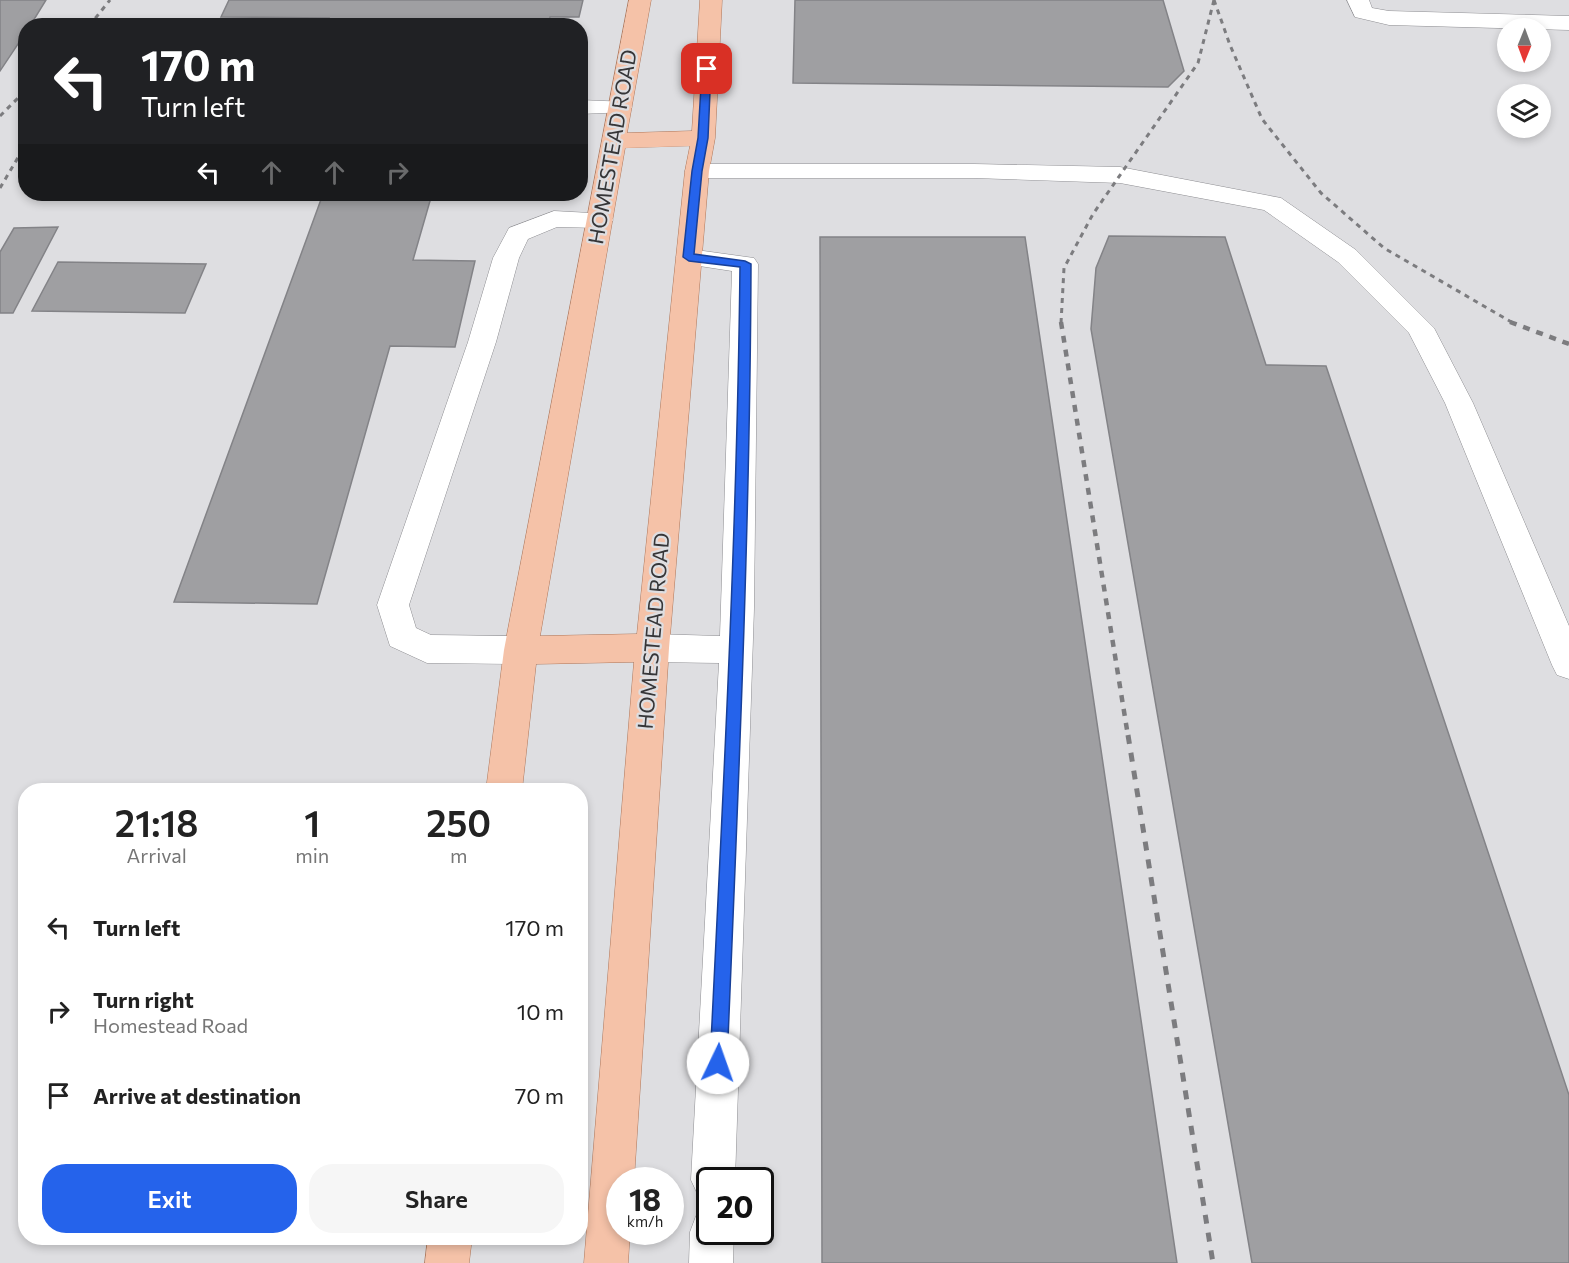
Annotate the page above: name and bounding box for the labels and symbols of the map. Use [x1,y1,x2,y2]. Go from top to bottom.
north arrow [1497,18,1551,72]
pin [681,43,732,94]
street label: HOMESTEAD ROAD [582,47,641,246]
street label: HOMESTEAD ROAD [631,532,674,730]
position arrow [686,1031,750,1095]
speed limit sign: 20 [696,1167,774,1245]

